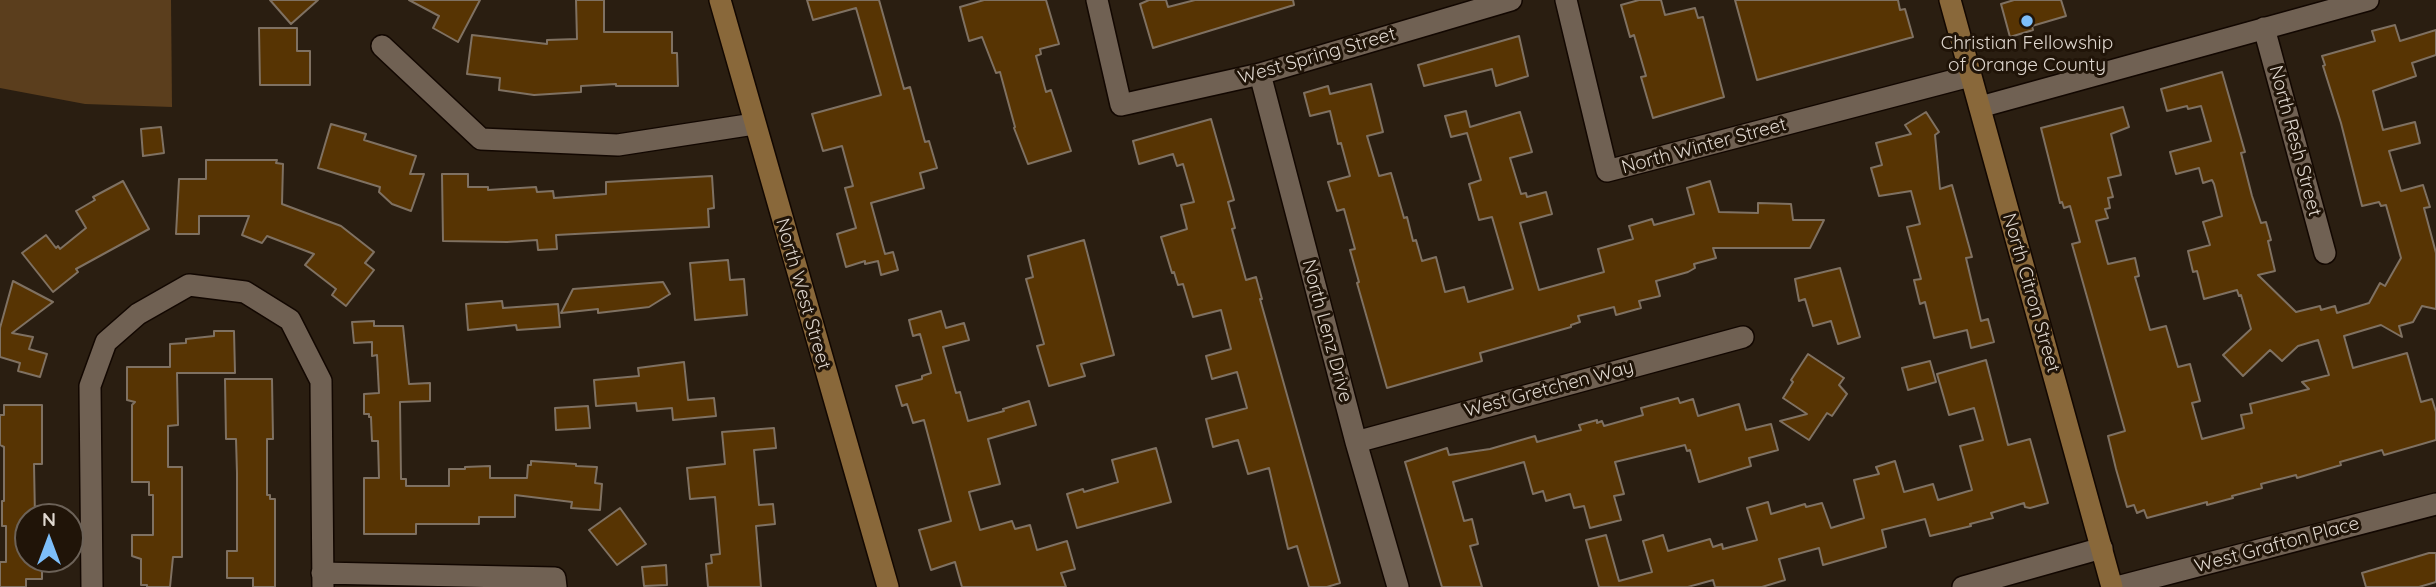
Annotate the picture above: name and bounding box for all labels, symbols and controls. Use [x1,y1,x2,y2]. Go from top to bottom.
marker: Christian Fellowship of Orange County [2019,13,2035,29]
street label: West Spring Street [1236,23,1398,89]
place label: Christian Fellowship of Orange County [1941,32,2113,76]
street label: North Resh Street [2264,63,2326,219]
street label: North Winter Street [1619,113,1789,179]
street label: North Citron Street [1997,211,2065,375]
street label: North West Street [770,216,836,372]
street label: North Lenz Drive [1297,257,1357,405]
street label: West Gretchen Way [1462,355,1636,423]
north arrow [14,503,84,573]
text: N [42,507,56,531]
street label: West Grafton Place [2192,512,2362,578]

